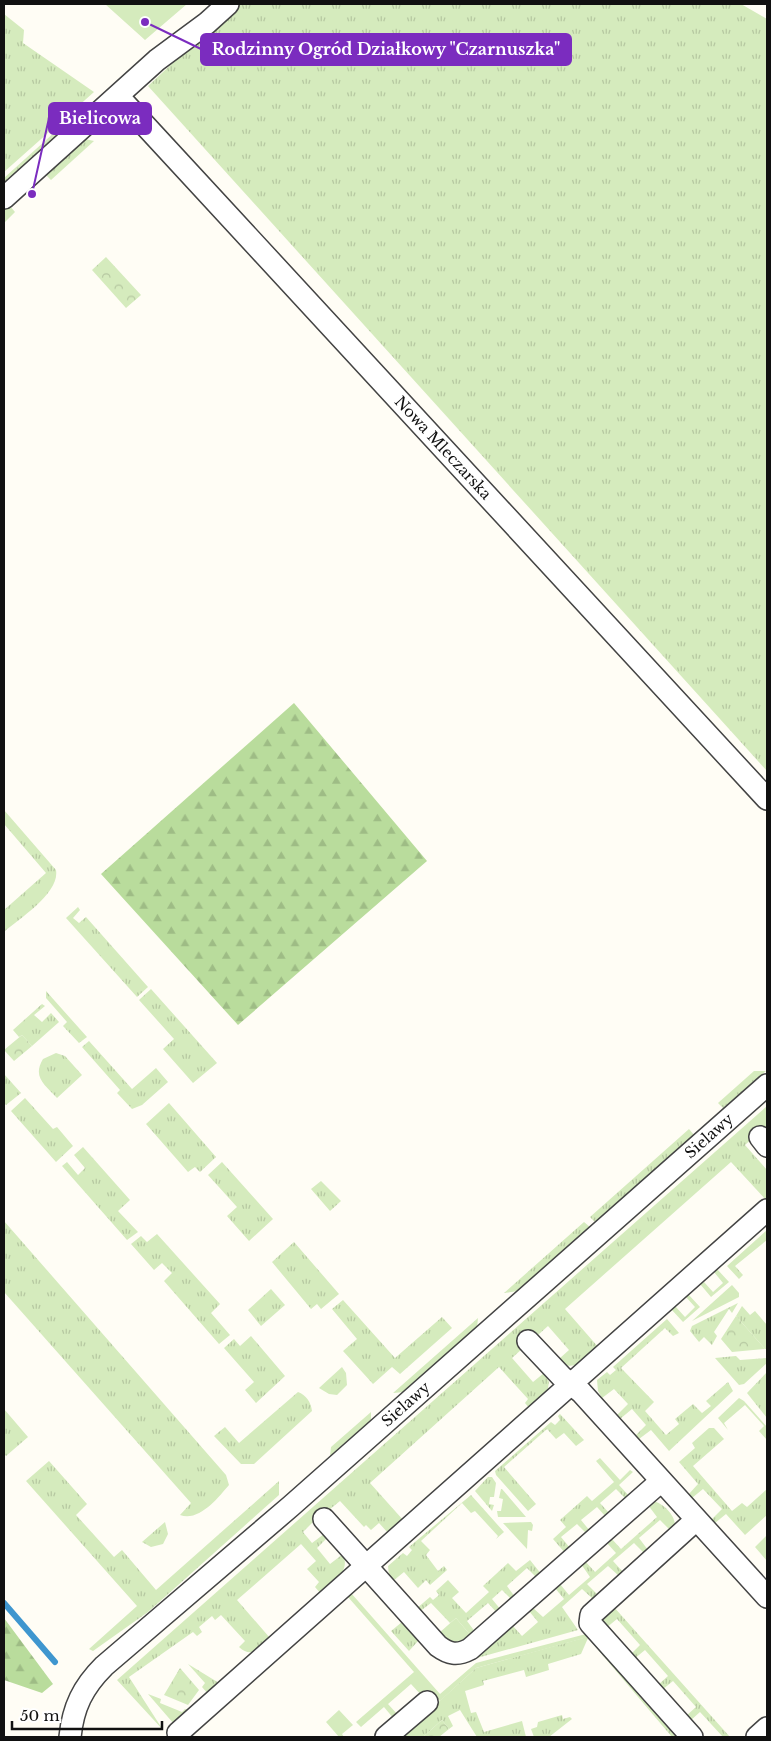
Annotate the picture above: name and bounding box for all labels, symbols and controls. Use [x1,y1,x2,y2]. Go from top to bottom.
callout: Rodzinny Ogród Działkowy "Czarnuszka" [201,34,571,65]
text: Rodzinny Ogród Działkowy "Czarnuszka" [212,39,560,59]
callout: Bielicowa [49,103,151,134]
text: Bielicowa [59,108,141,128]
street label: Nowa Mleczarska [391,392,496,504]
street label: Sielawy [681,1109,737,1162]
street label: Sielawy [377,1377,434,1431]
scale bar [12,1698,162,1730]
text: 50 m [20,1706,60,1725]

